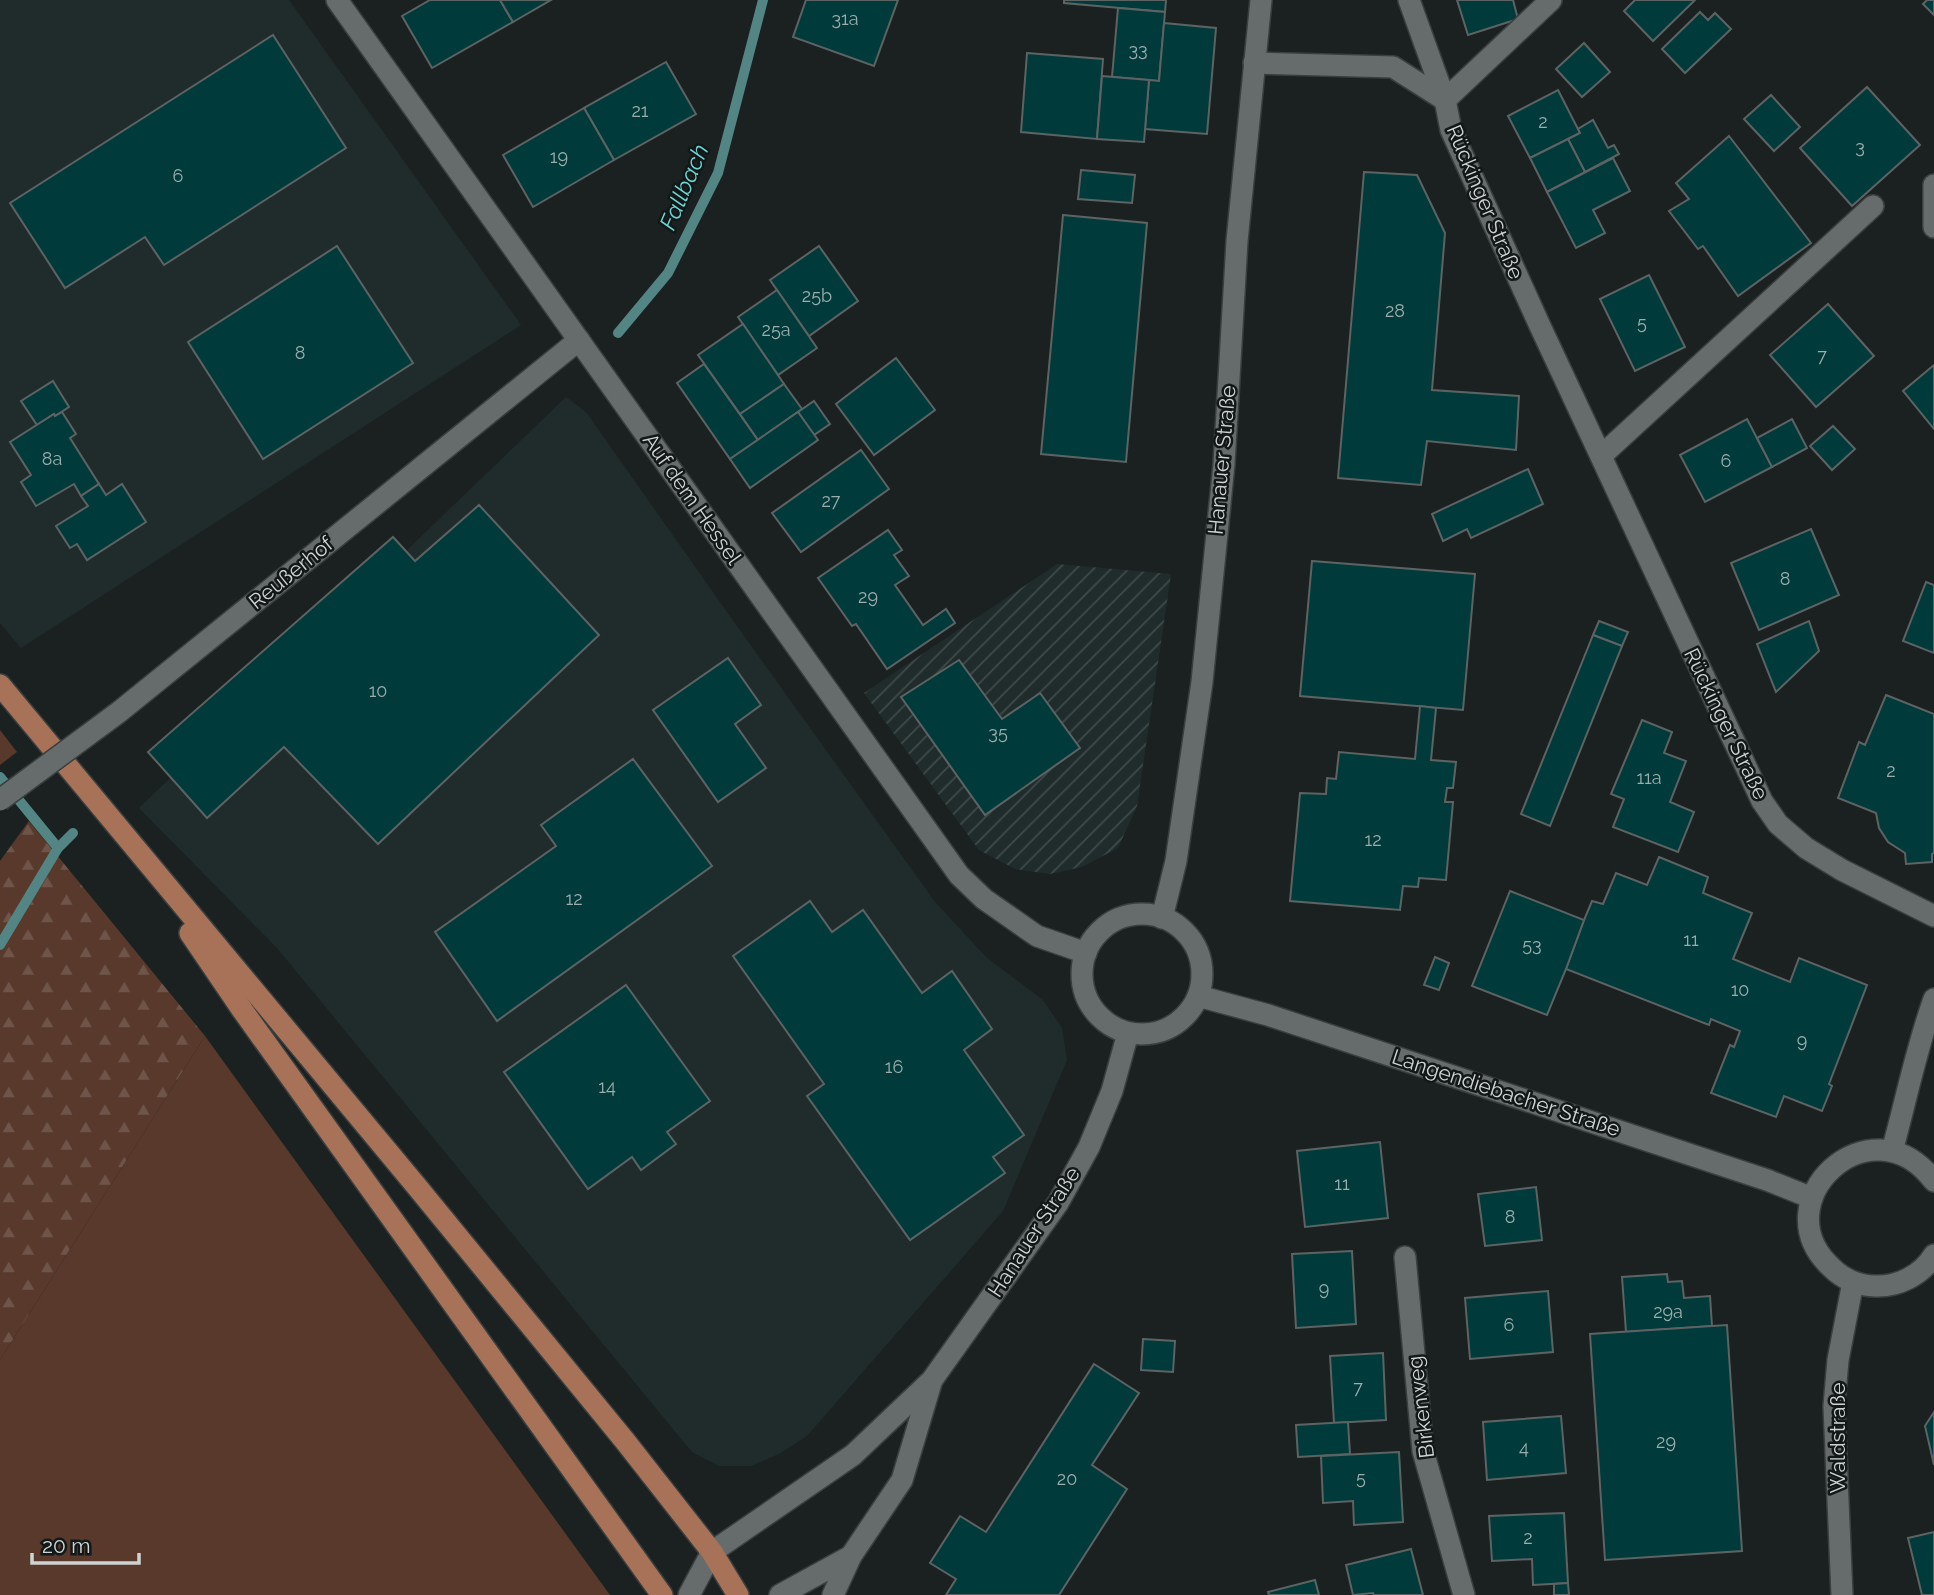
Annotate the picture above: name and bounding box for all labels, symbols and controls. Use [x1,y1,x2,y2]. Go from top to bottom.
house number: 31a [831,8,859,29]
house number: 33 [1128,39,1148,60]
house number: 21 [631,100,649,121]
house number: 2 [1538,111,1548,132]
street label: Rückinger Straße [1442,121,1529,283]
house number: 3 [1855,136,1865,157]
water label: Fallbach [653,140,714,234]
house number: 19 [550,146,568,167]
house number: 6 [173,165,184,186]
house number: 25b [802,285,832,306]
house number: 28 [1385,300,1405,321]
house number: 5 [1637,312,1647,333]
house number: 25a [762,319,791,340]
house number: 8 [295,342,305,363]
house number: 7 [1817,345,1827,366]
street label: Hanauer Straße [1203,384,1240,536]
street label: Auf dem Hessel [638,428,747,569]
house number: 8a [42,448,62,469]
house number: 6 [1721,450,1732,471]
house number: 27 [821,490,841,511]
street label: Reußerhof [244,530,339,614]
house number: 8 [1780,568,1790,589]
house number: 29 [858,586,878,607]
street label: Rückinger Straße [1679,644,1774,804]
house number: 10 [369,680,387,701]
house number: 35 [988,722,1008,743]
house number: 2 [1886,760,1896,781]
house number: 11a [1636,767,1662,788]
house number: 12 [1364,829,1382,850]
house number: 12 [565,888,583,909]
house number: 11 [1683,929,1699,950]
house number: 53 [1522,934,1542,955]
house number: 10 [1731,979,1749,1000]
house number: 9 [1797,1030,1807,1051]
street label: Langendiebacher Straße [1389,1044,1623,1141]
house number: 16 [885,1056,903,1077]
house number: 14 [598,1076,616,1097]
street label: Hanauer Straße [982,1162,1085,1301]
house number: 11 [1334,1173,1350,1194]
house number: 8 [1505,1206,1515,1227]
house number: 9 [1319,1278,1329,1299]
house number: 29a [1653,1301,1683,1322]
house number: 6 [1504,1314,1515,1335]
street label: Birkenweg [1402,1354,1439,1460]
house number: 7 [1353,1377,1363,1398]
street label: Waldstraße [1825,1383,1850,1493]
house number: 29 [1656,1431,1676,1452]
house number: 4 [1519,1437,1529,1458]
house number: 5 [1356,1467,1366,1488]
house number: 20 [1057,1468,1077,1489]
scale bar [32,1522,138,1566]
house number: 2 [1523,1527,1533,1548]
text: 20 m [42,1533,90,1558]

